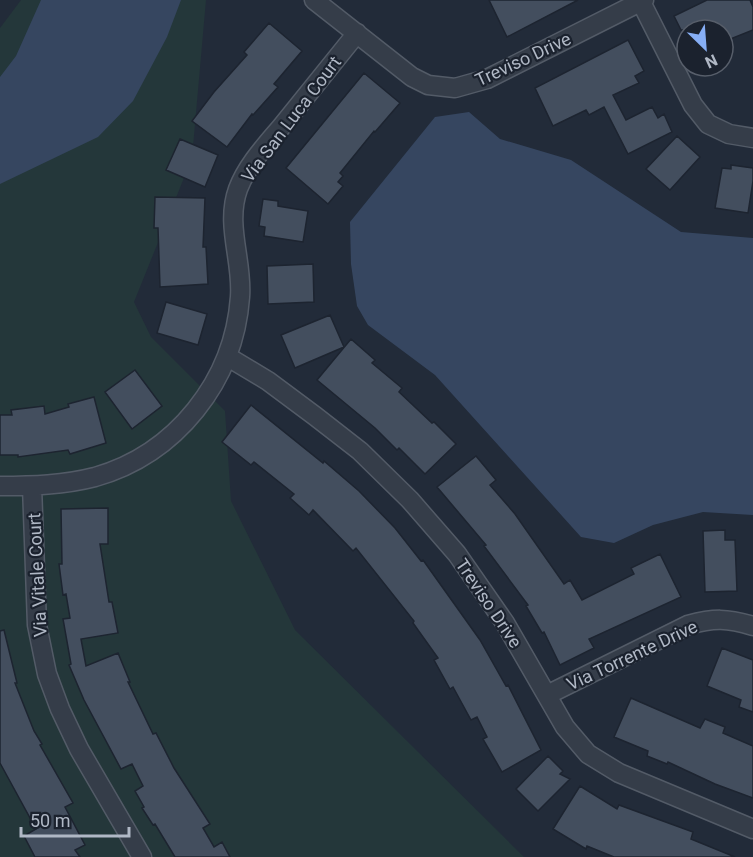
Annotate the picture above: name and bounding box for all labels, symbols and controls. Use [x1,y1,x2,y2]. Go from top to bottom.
north arrow [675,18,735,78]
street label: Treviso Drive [472,28,574,90]
text: N [702,50,720,72]
street label: Via San Luca Court [237,52,345,186]
street label: Via Vitale Court [23,512,51,638]
street label: Treviso Drive [451,554,527,652]
street label: Via Torrente Drive [563,616,701,694]
scale bar [21,800,129,838]
text: 50 m [30,810,70,831]

